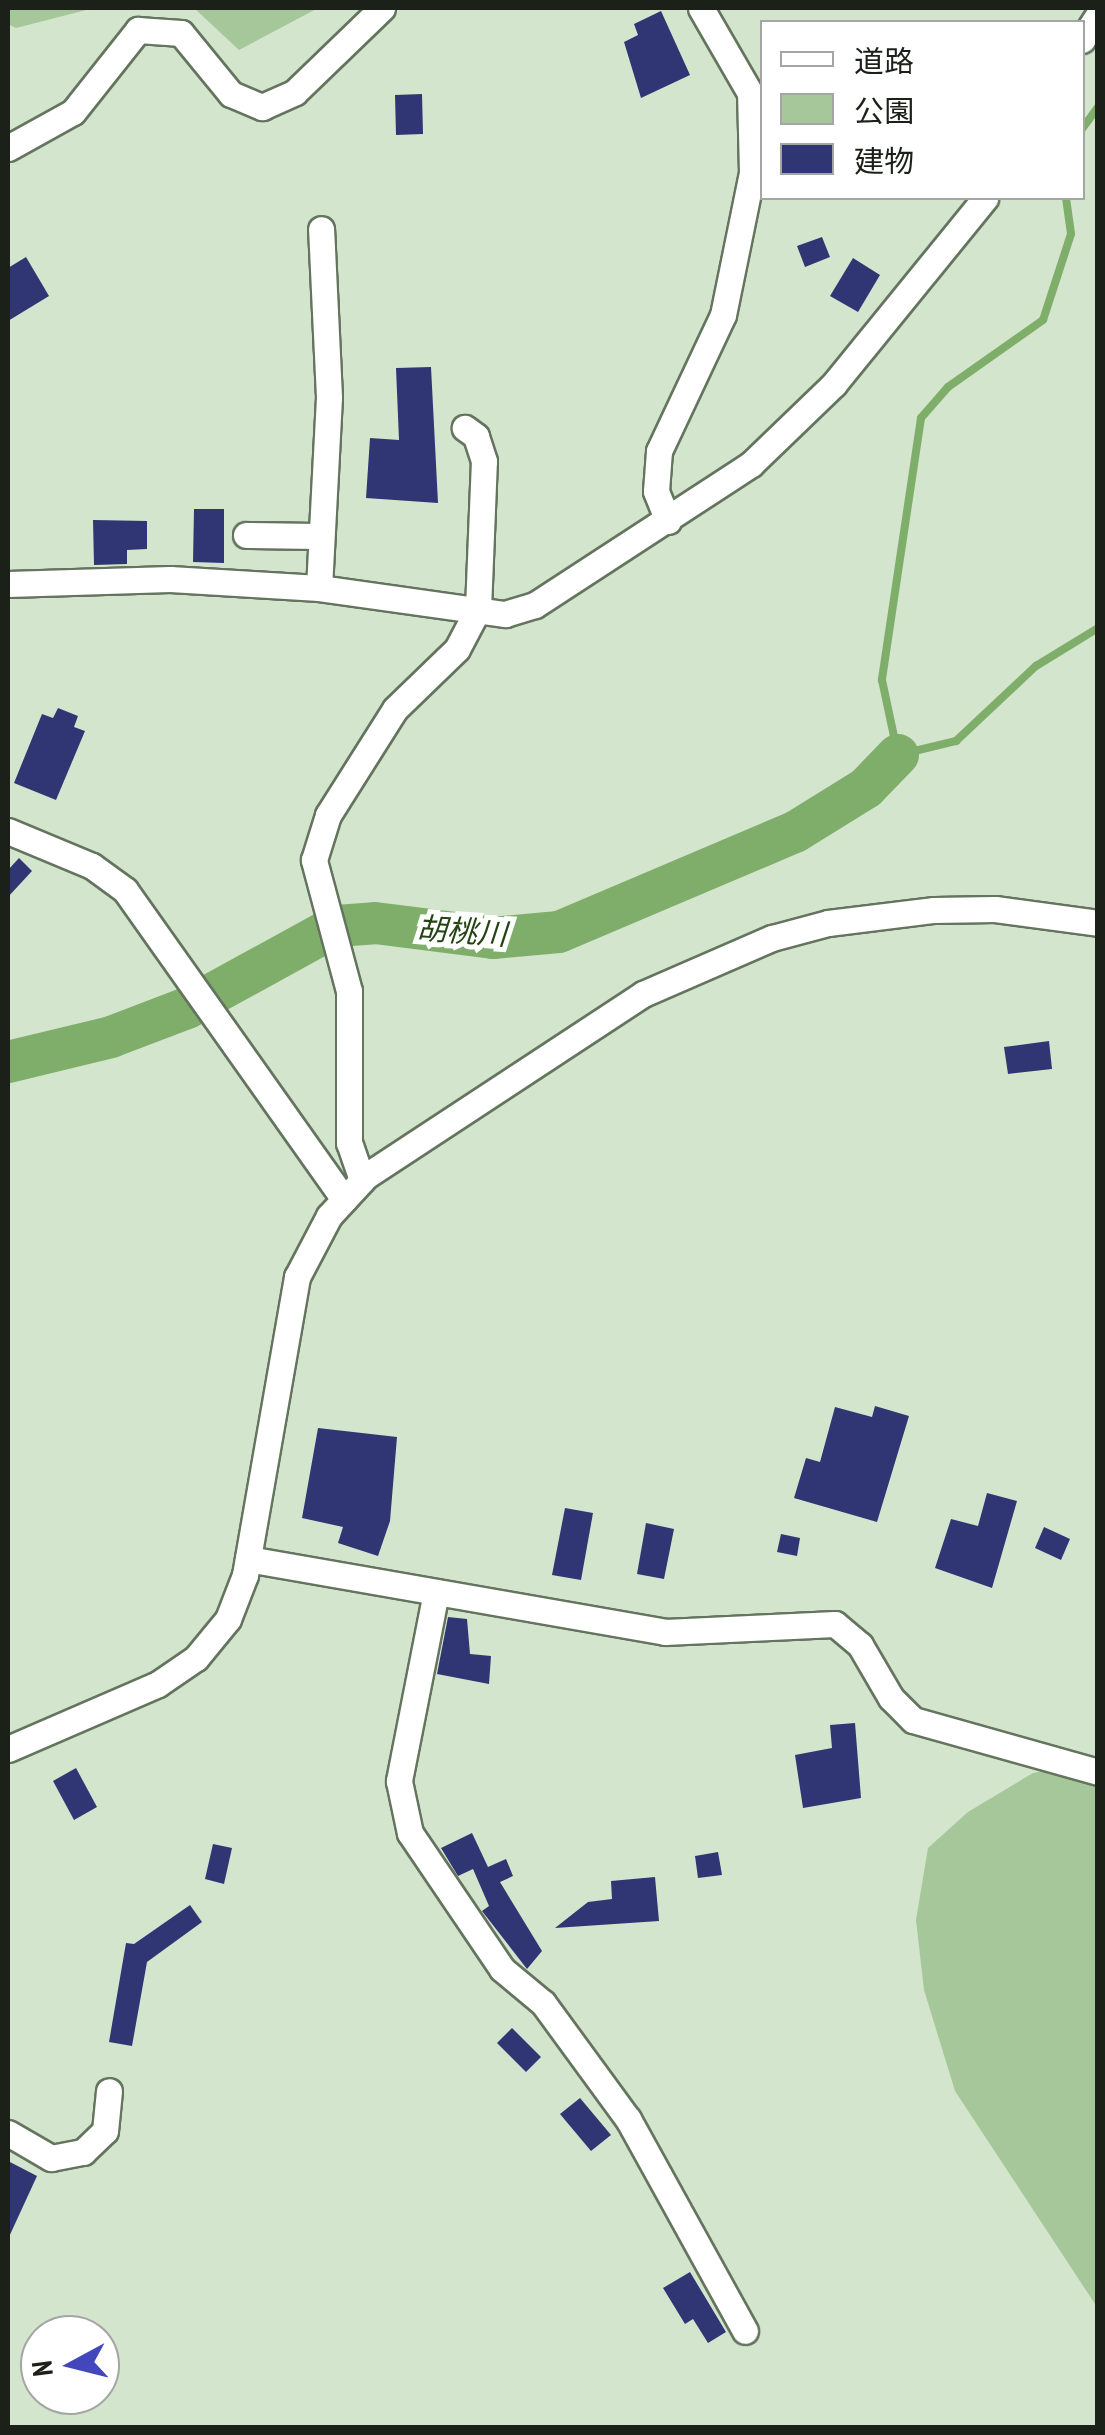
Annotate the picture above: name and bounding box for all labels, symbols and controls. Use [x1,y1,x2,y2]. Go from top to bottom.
legend [760,20,1085,200]
text: 道路 [854,41,914,80]
text: 公園 [854,91,914,130]
text: 建物 [854,141,914,180]
water label: 胡桃川 [416,910,508,952]
north arrow [20,2315,120,2415]
text: N [22,2359,61,2378]

